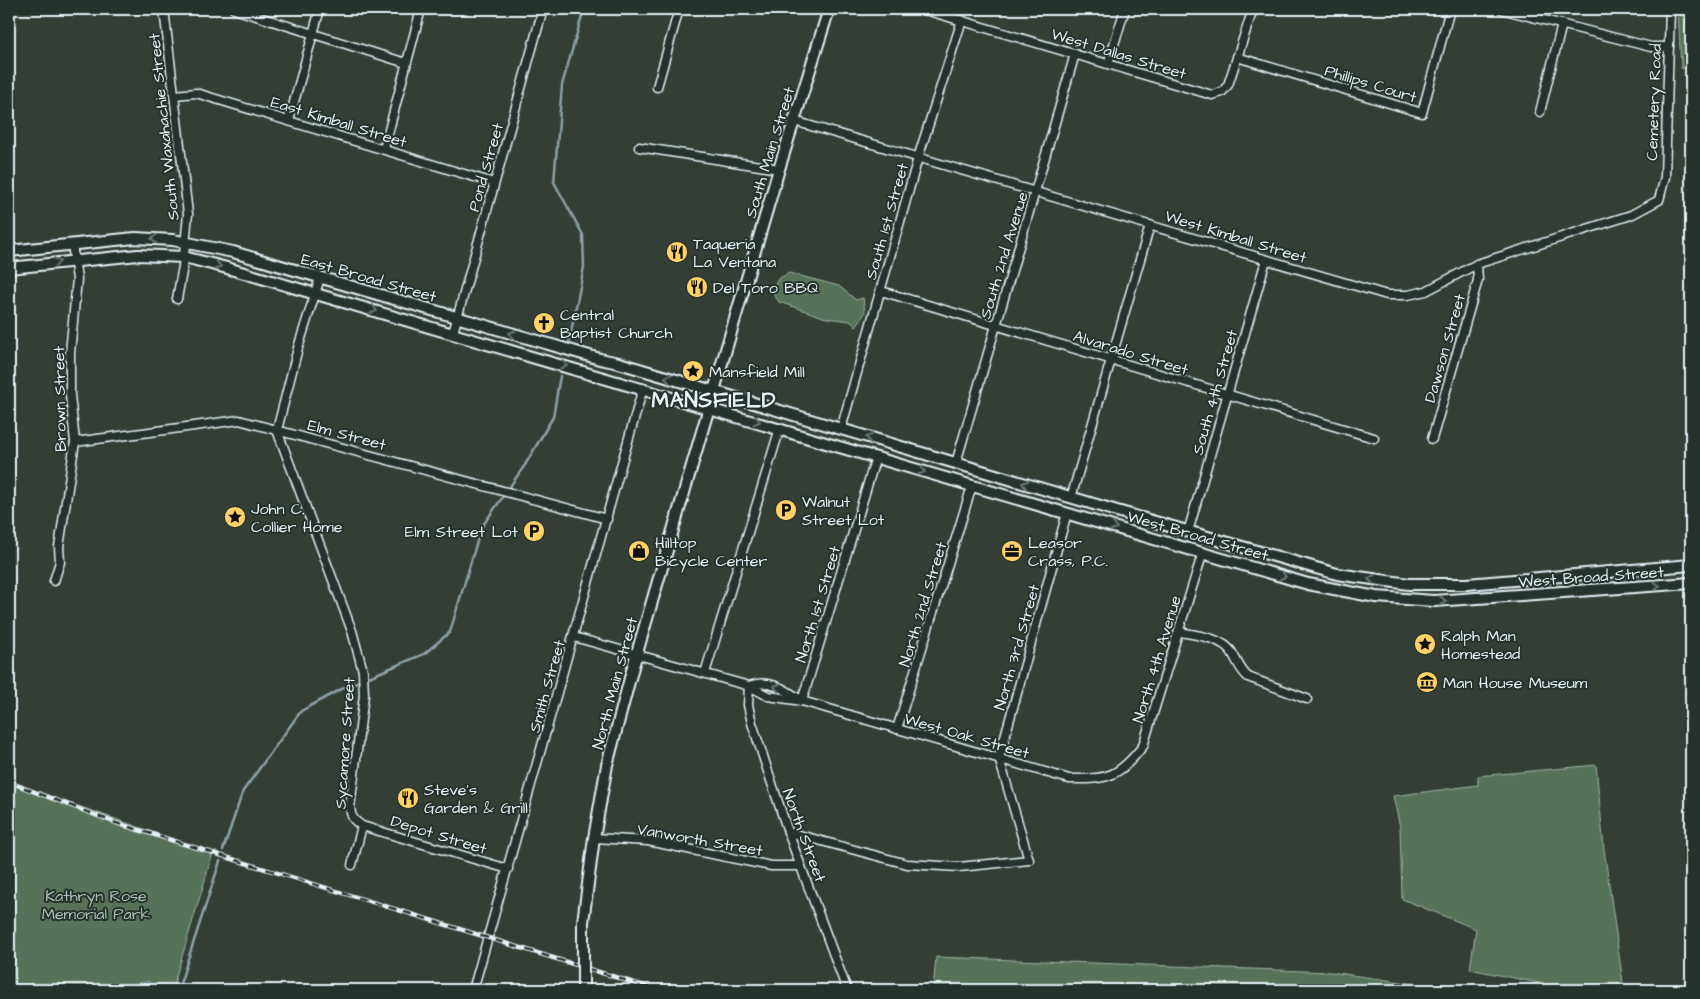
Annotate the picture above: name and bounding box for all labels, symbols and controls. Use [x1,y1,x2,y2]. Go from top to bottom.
street label: West Dallas Street [1049,23,1189,85]
street label: South Waxahachie Street [143,32,185,222]
street label: Cemetery Road [1641,43,1668,161]
street label: Phillips Court [1322,60,1420,109]
street label: South Main Street [740,84,800,220]
street label: East Kimball Street [268,91,410,153]
street label: Pond Street [463,120,509,214]
street label: South 1st Street [860,160,914,282]
street label: South 2nd Avenue [974,189,1034,322]
street label: West Kimball Street [1162,205,1310,269]
one-way arrow [150,233,158,244]
place label: Taqueria La Ventana [693,233,776,273]
restaurant icon: Taqueria La Ventana [665,240,689,264]
street label: East Broad Street [298,248,439,308]
one-way arrow [53,257,61,268]
one-way arrow [214,260,223,271]
restaurant icon: Del Toro BBQ [685,275,709,299]
place label: Del Toro BBQ [713,277,818,299]
street label: Dawson Street [1419,291,1471,405]
place label: Central Baptist Church [560,304,673,344]
one-way arrow [370,305,378,315]
church icon: Central Baptist Church [532,311,556,335]
street label: Alvarado Street [1071,325,1191,381]
street label: South 4th Street [1187,327,1243,457]
one-way arrow [508,329,517,339]
street label: Brown Street [48,345,72,452]
place icon: Mansfield Mill [681,359,705,383]
one-way arrow [560,360,568,370]
place label: Mansfield Mill [709,361,805,383]
one-way arrow [665,373,673,383]
district label: MANSFIELD [652,386,776,415]
street label: Elm Street [305,414,389,456]
one-way arrow [752,416,761,426]
one-way arrow [865,433,873,443]
one-way arrow [918,466,926,476]
one-way arrow [1021,479,1029,489]
place label: Walnut Street Lot [802,491,885,531]
place label: John C. Collier Home [251,498,343,538]
parking icon: Walnut Street Lot [774,498,798,522]
place icon: John C. Collier Home [223,505,247,529]
street label: West Broad Street [1125,505,1271,567]
parking icon: Elm Street Lot [522,519,546,543]
place label: Elm Street Lot [405,521,519,543]
one-way arrow [1110,521,1118,531]
place label: Hilltop Bicycle Center [655,532,768,573]
place label: Leasor Crass, P.C. [1028,532,1108,572]
shop icon: Hilltop Bicycle Center [627,539,651,563]
street label: North 2nd Street [893,539,953,670]
office icon: Leasor Crass, P.C. [1000,539,1024,563]
street label: North 1st Street [790,543,846,665]
street label: West Broad Street [1518,561,1665,593]
one-way arrow [1278,570,1287,580]
one-way arrow [1367,575,1375,585]
street label: North 3rd Street [989,581,1046,713]
one-way arrow [1653,581,1661,592]
street label: North 4th Avenue [1127,592,1187,726]
one-way arrow [1440,596,1447,606]
street label: North Main Street [587,614,643,752]
place label: Ralph Man Homestead [1441,625,1520,665]
place icon: Ralph Man Homestead [1413,632,1437,656]
street label: Smith Street [523,637,571,735]
museum icon: Man House Museum [1415,670,1439,694]
place label: Man House Museum [1443,672,1588,694]
street label: Sycamore Street [329,676,362,810]
one-way arrow [774,683,782,693]
street label: West Oak Street [902,708,1032,764]
place label: Steve's Garden & Grill [424,779,528,819]
restaurant icon: Steve's Garden & Grill [396,786,420,810]
street label: North Street [777,786,831,886]
street label: Depot Street [388,810,490,860]
street label: Vanworth Street [635,818,765,862]
park label: Kathryn Rose Memorial Park [42,885,151,925]

